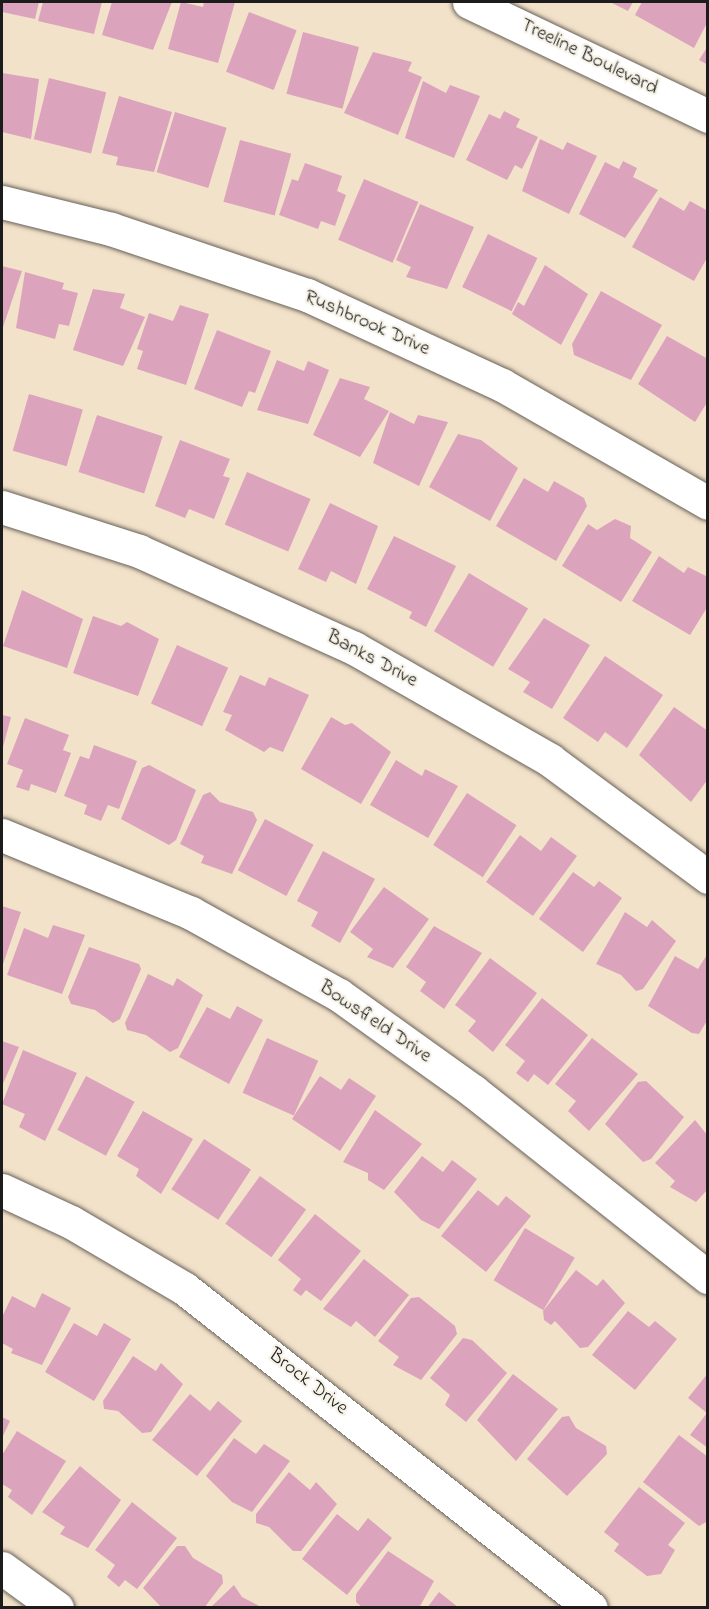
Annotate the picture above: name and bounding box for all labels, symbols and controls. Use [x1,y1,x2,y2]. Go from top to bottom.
street label: Treeline Boulevard [516,13,662,101]
street label: Rushbrook Drive [301,285,433,361]
street label: Banks Drive [322,625,422,693]
street label: Bowsfield Drive [314,976,436,1068]
street label: Brock Drive [263,1343,353,1421]

